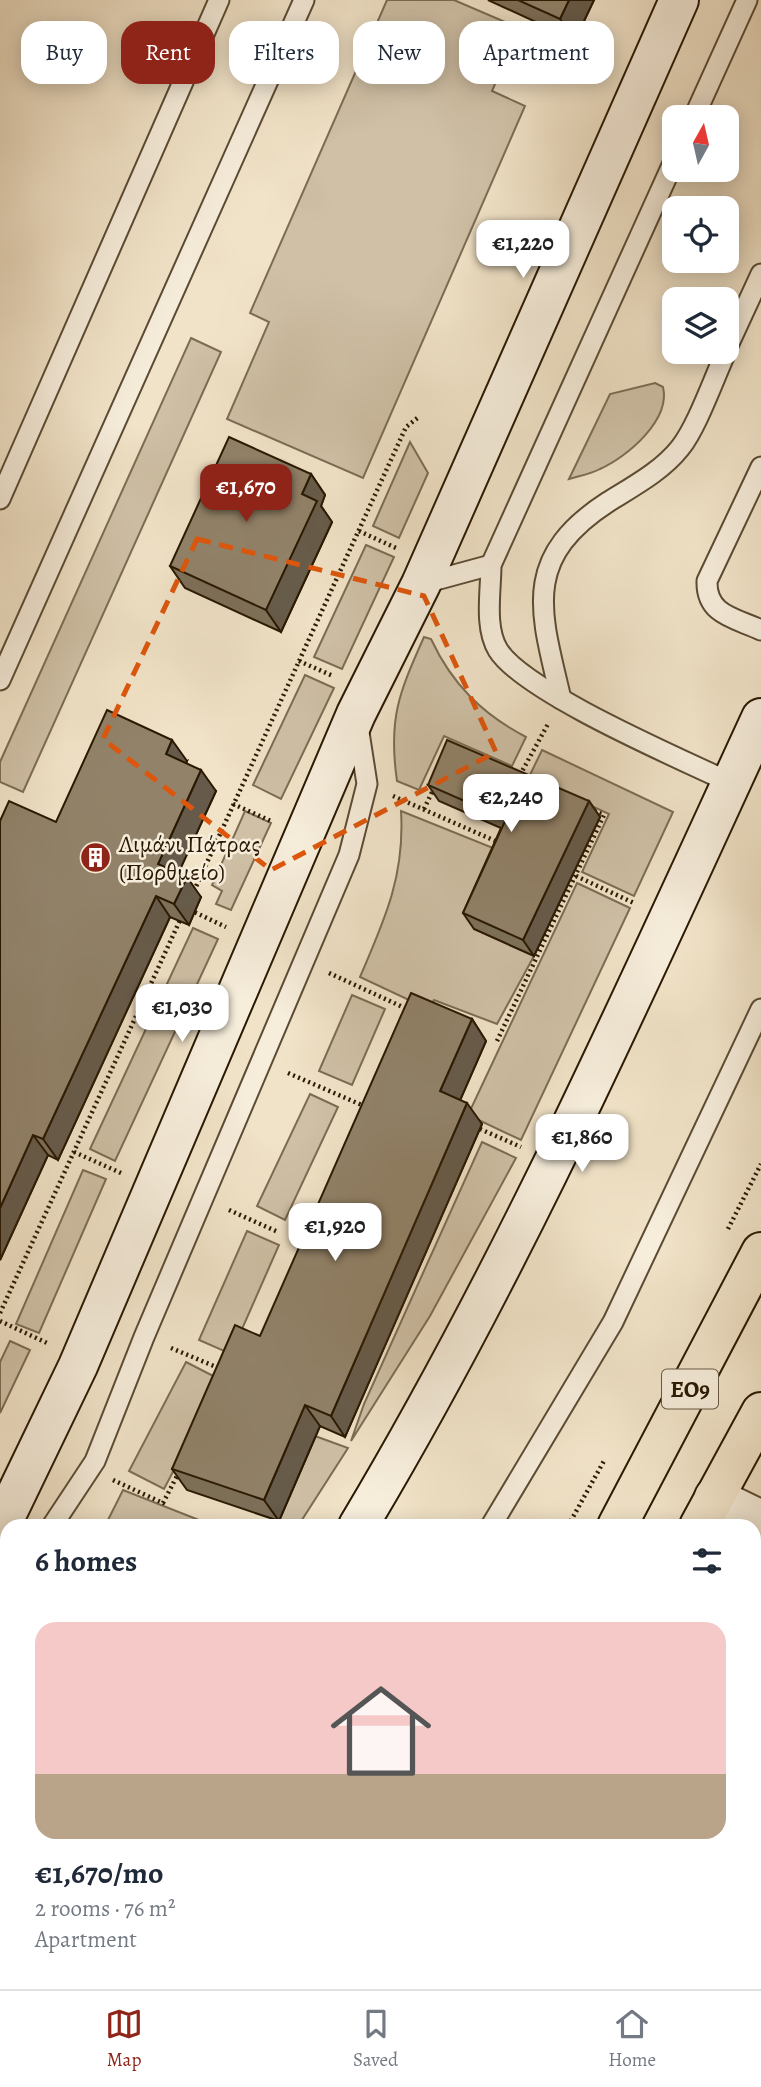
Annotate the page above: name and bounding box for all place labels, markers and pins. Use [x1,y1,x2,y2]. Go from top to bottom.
pin: €1,220 [466,220,580,280]
pin: €1,670 [189,464,303,524]
pin: €2,240 [454,774,568,834]
place label: Λιμάνι Πάτρας (Πορθμείο) [118,828,260,888]
building icon: Λιμάνι Πάτρας (Πορθμείο) [79,841,113,875]
pin: €1,030 [125,984,239,1044]
pin: €1,860 [525,1114,639,1174]
pin: €1,920 [278,1204,392,1263]

